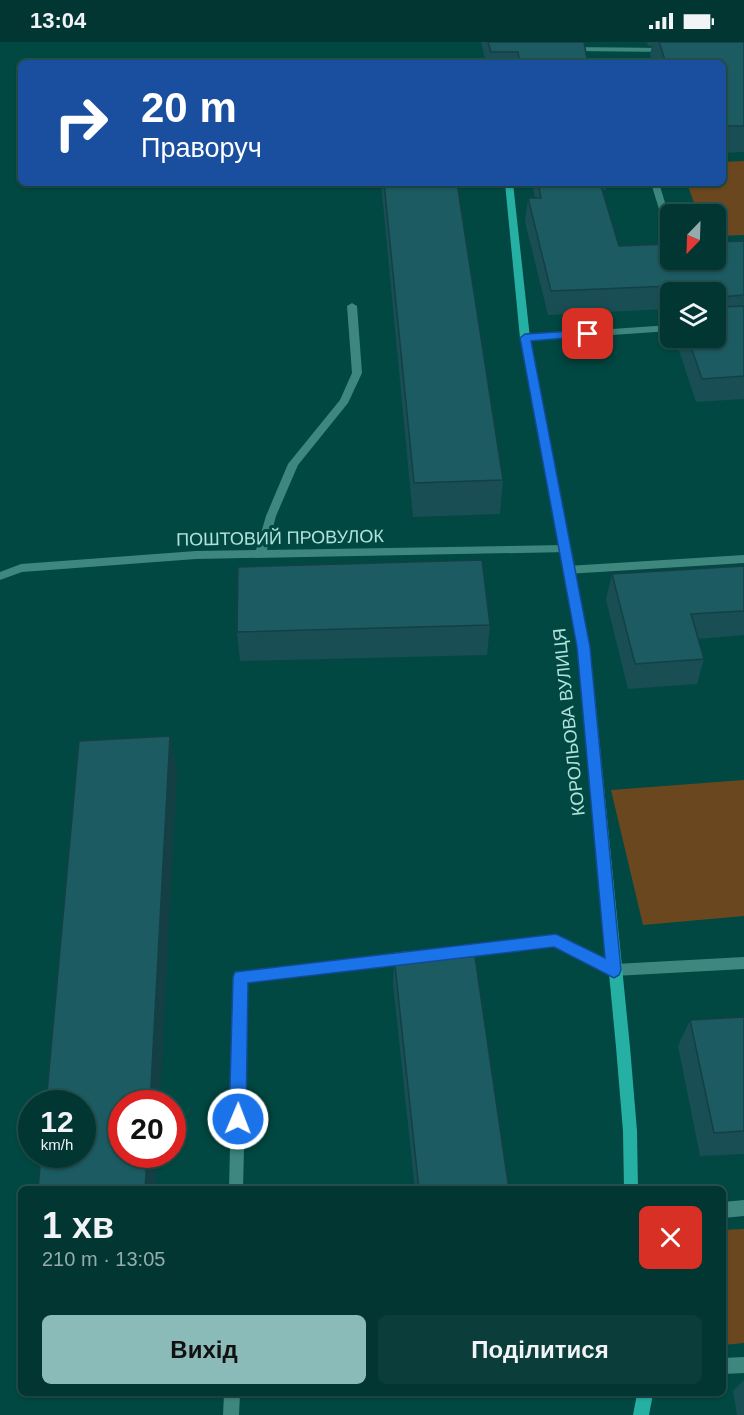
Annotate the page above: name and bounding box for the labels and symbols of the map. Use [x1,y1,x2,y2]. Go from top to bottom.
north arrow [660,204,726,270]
pin [562,308,613,359]
street label: ПОШТОВИЙ ПРОВУЛОК [176,525,384,550]
street label: КОРОЛЬОВА ВУЛИЦЯ [549,627,589,817]
position arrow [206,1087,270,1151]
speed limit sign: 20 [108,1090,186,1168]

